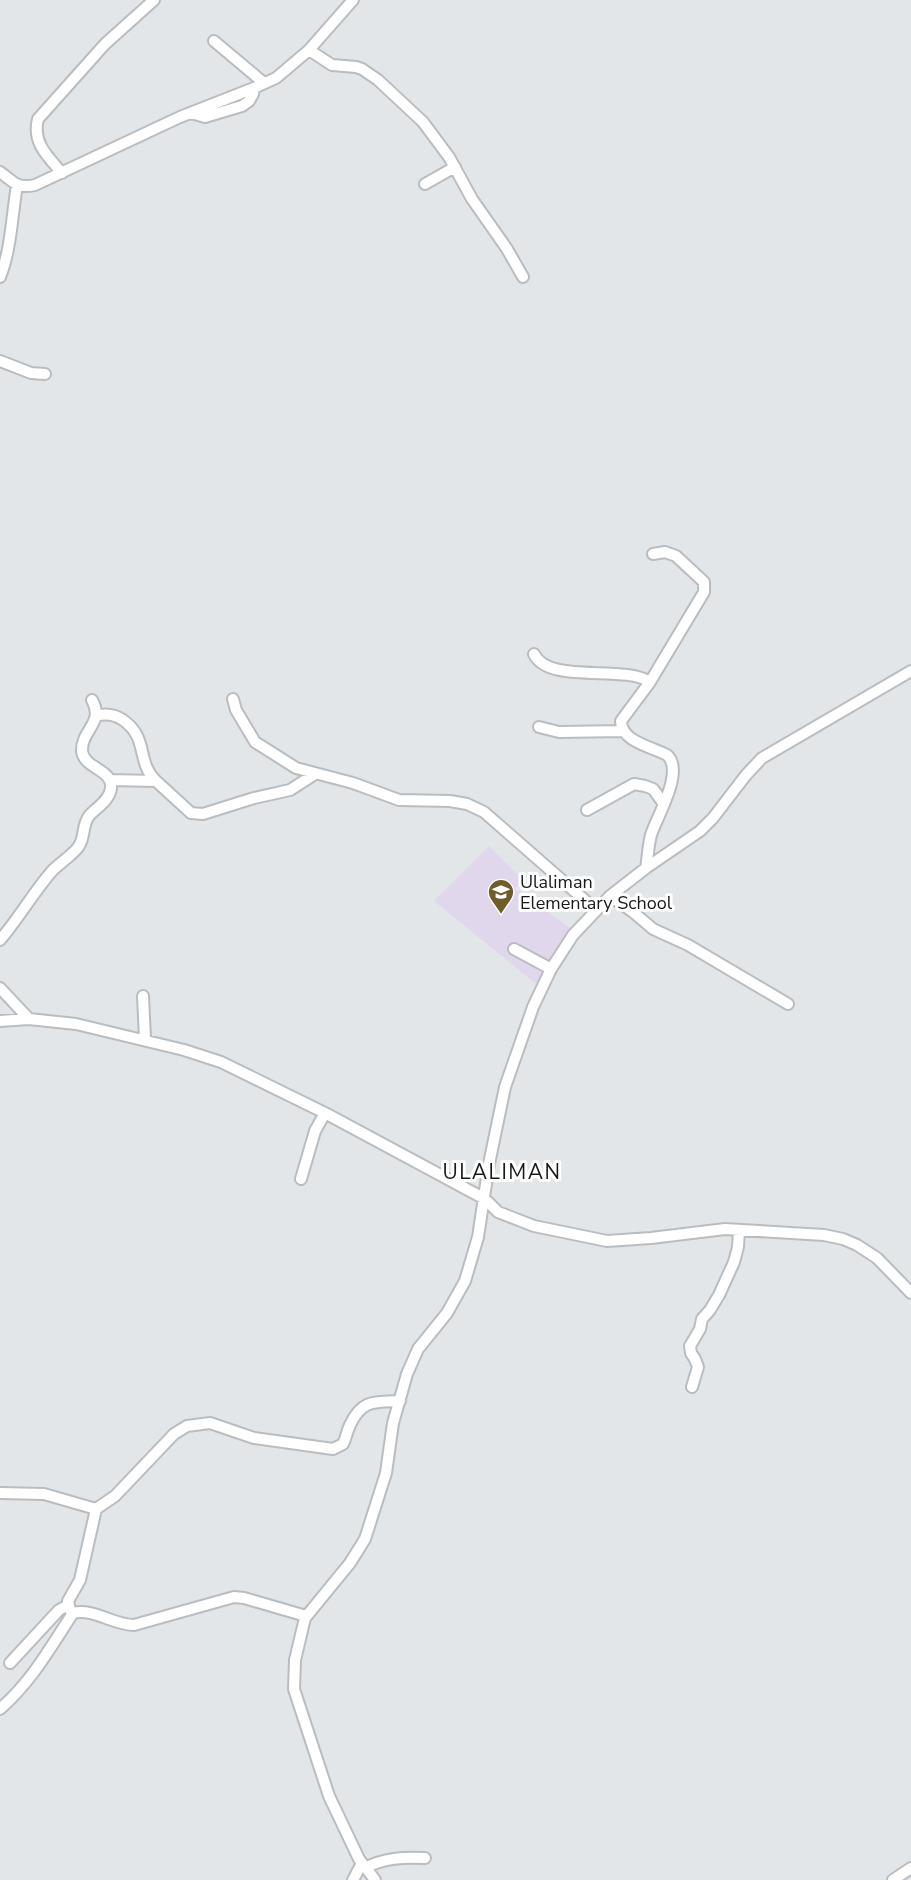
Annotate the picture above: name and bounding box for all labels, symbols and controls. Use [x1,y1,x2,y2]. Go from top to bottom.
place label: Ulaliman Elementary School [520,870,673,915]
school or university icon: Ulaliman Elementary School [486,877,516,915]
district label: ULALIMAN [442,1158,562,1186]

